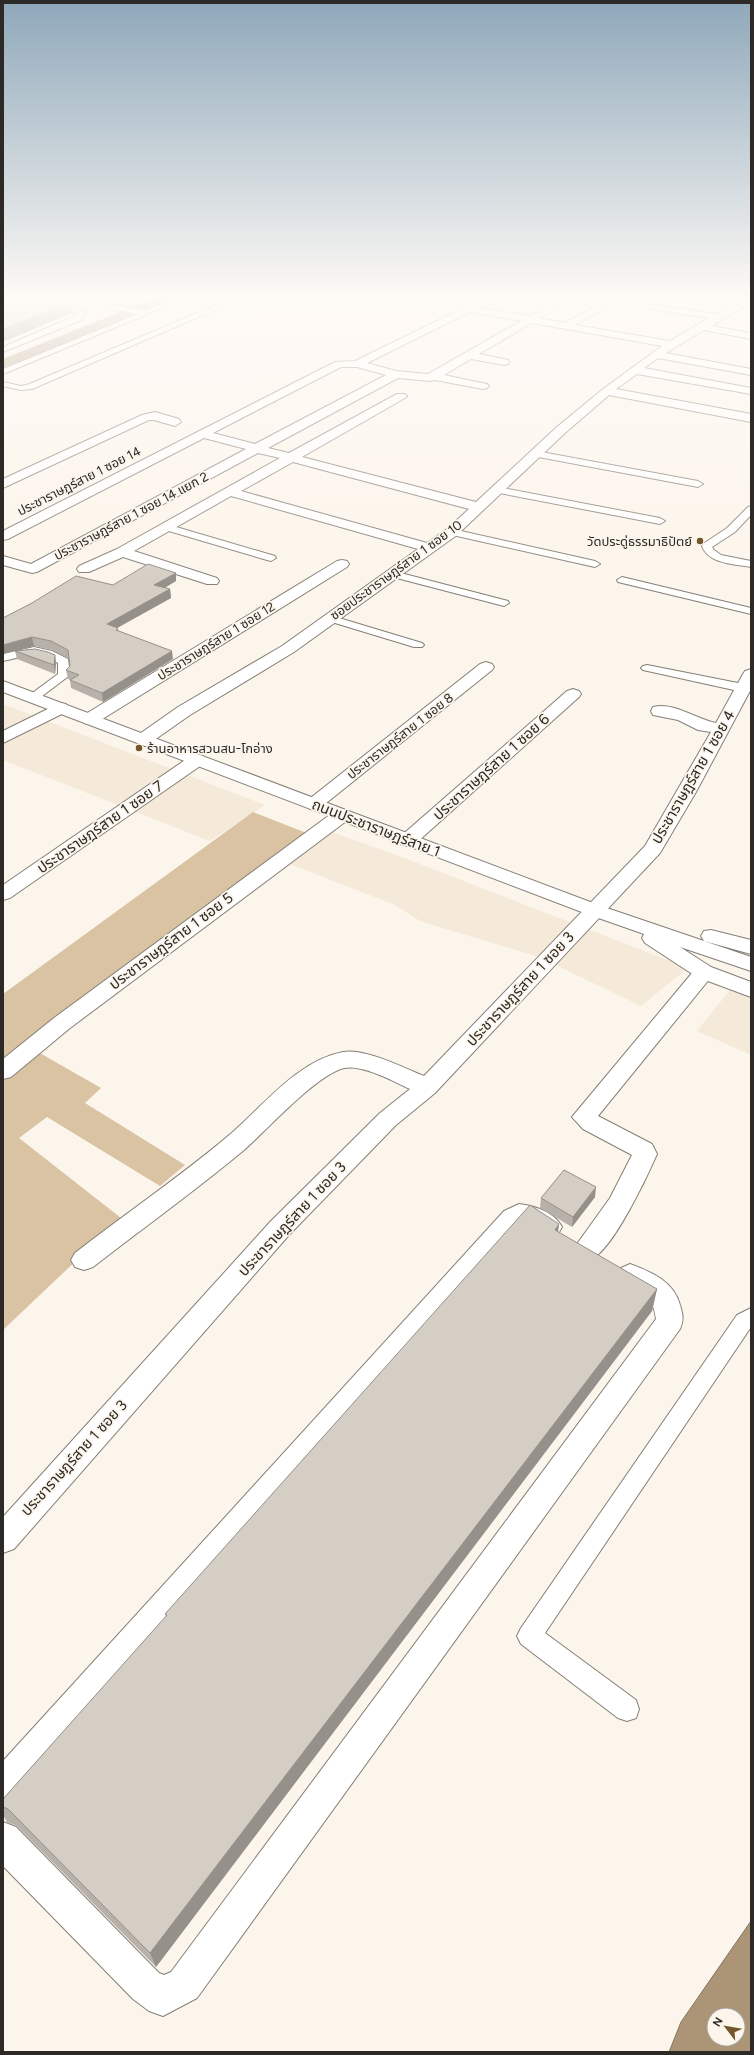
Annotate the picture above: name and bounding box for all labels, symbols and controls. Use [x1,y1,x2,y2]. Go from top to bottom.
street label: ประชาราษฎร์สาย 1 ซอย 14 [15,443,143,519]
street label: ประชาราษฎร์สาย 1 ซอย 14 แยก 2 [51,469,211,563]
street label: ซอยประชาราษฎร์สาย 1 ซอย 10 [327,517,465,623]
place label: วัดประดู่ธรรมาธิปัตย์ [587,534,692,549]
marker: วัดประดู่ธรรมาธิปัตย์ [695,536,705,546]
street label: ประชาราษฎร์สาย 1 ซอย 12 [155,599,277,683]
street label: ประชาราษฎร์สาย 1 ซอย 8 [344,690,456,782]
street label: ประชาราษฎร์สาย 1 ซอย 4 [647,707,739,847]
street label: ประชาราษฎร์สาย 1 ซอย 6 [429,710,553,824]
place label: ร้านอาหารสวนสน-โกอ่าง [147,741,273,756]
marker: ร้านอาหารสวนสน-โกอ่าง [134,743,144,753]
street label: ประชาราษฎร์สาย 1 ซอย 7 [33,777,167,877]
street label: ถนนประชาราษฎร์สาย 1 [309,795,443,861]
street label: ประชาราษฎร์สาย 1 ซอย 5 [105,889,237,993]
street label: ประชาราษฎร์สาย 1 ซอย 3 [462,928,578,1050]
street label: ประชาราษฎร์สาย 1 ซอย 3 [234,1158,350,1280]
street label: ประชาราษฎร์สาย 1 ซอย 3 [17,1396,131,1520]
north arrow [706,2007,746,2047]
text: N [710,2015,726,2029]

